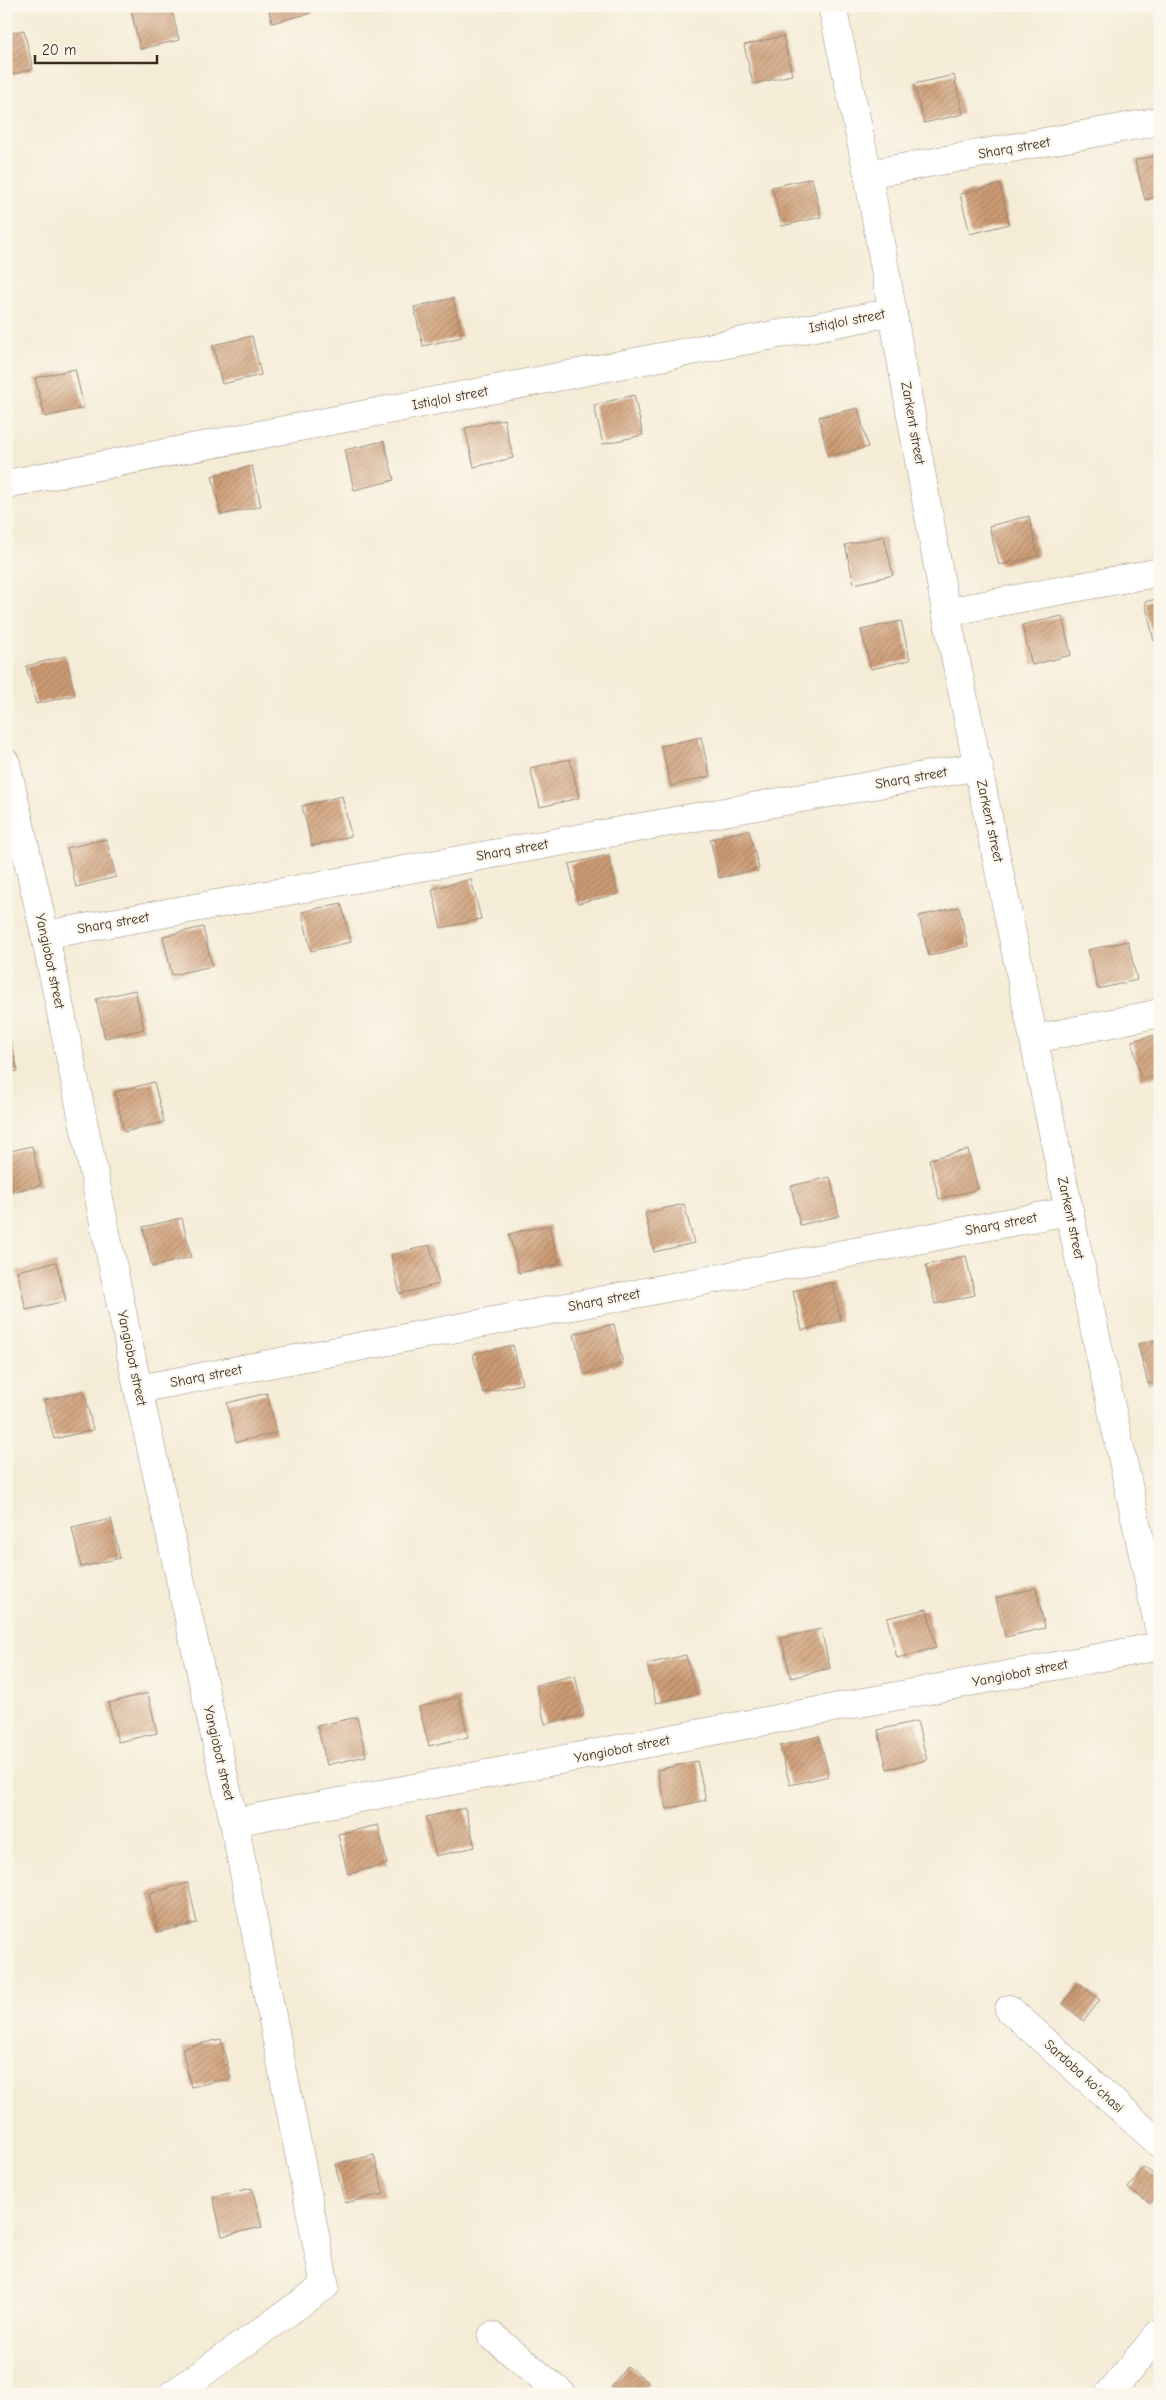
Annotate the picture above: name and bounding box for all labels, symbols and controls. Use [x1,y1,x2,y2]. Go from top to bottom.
scale bar [35,32,158,64]
text: 20 m [42,41,76,59]
street label: Sharq street [977,133,1052,163]
street label: Istiqlol street [808,305,887,337]
street label: Zarkent street [897,380,929,467]
street label: Istiqlol street [411,382,490,414]
street label: Sharq street [874,763,949,793]
street label: Zarkent street [973,778,1007,865]
street label: Sharq street [475,835,550,865]
street label: Sharq street [76,908,151,938]
street label: Yangiobot street [32,912,69,1011]
street label: Zarkent street [1054,1175,1088,1262]
street label: Sharq street [964,1209,1039,1239]
street label: Sharq street [567,1285,642,1315]
street label: Yangiobot street [114,1309,151,1408]
street label: Sharq street [169,1361,244,1391]
street label: Yangiobot street [971,1655,1070,1691]
street label: Yangiobot street [200,1704,238,1803]
street label: Yangiobot street [573,1731,672,1767]
street label: Sardoba ko'chasi [1041,2036,1127,2116]

